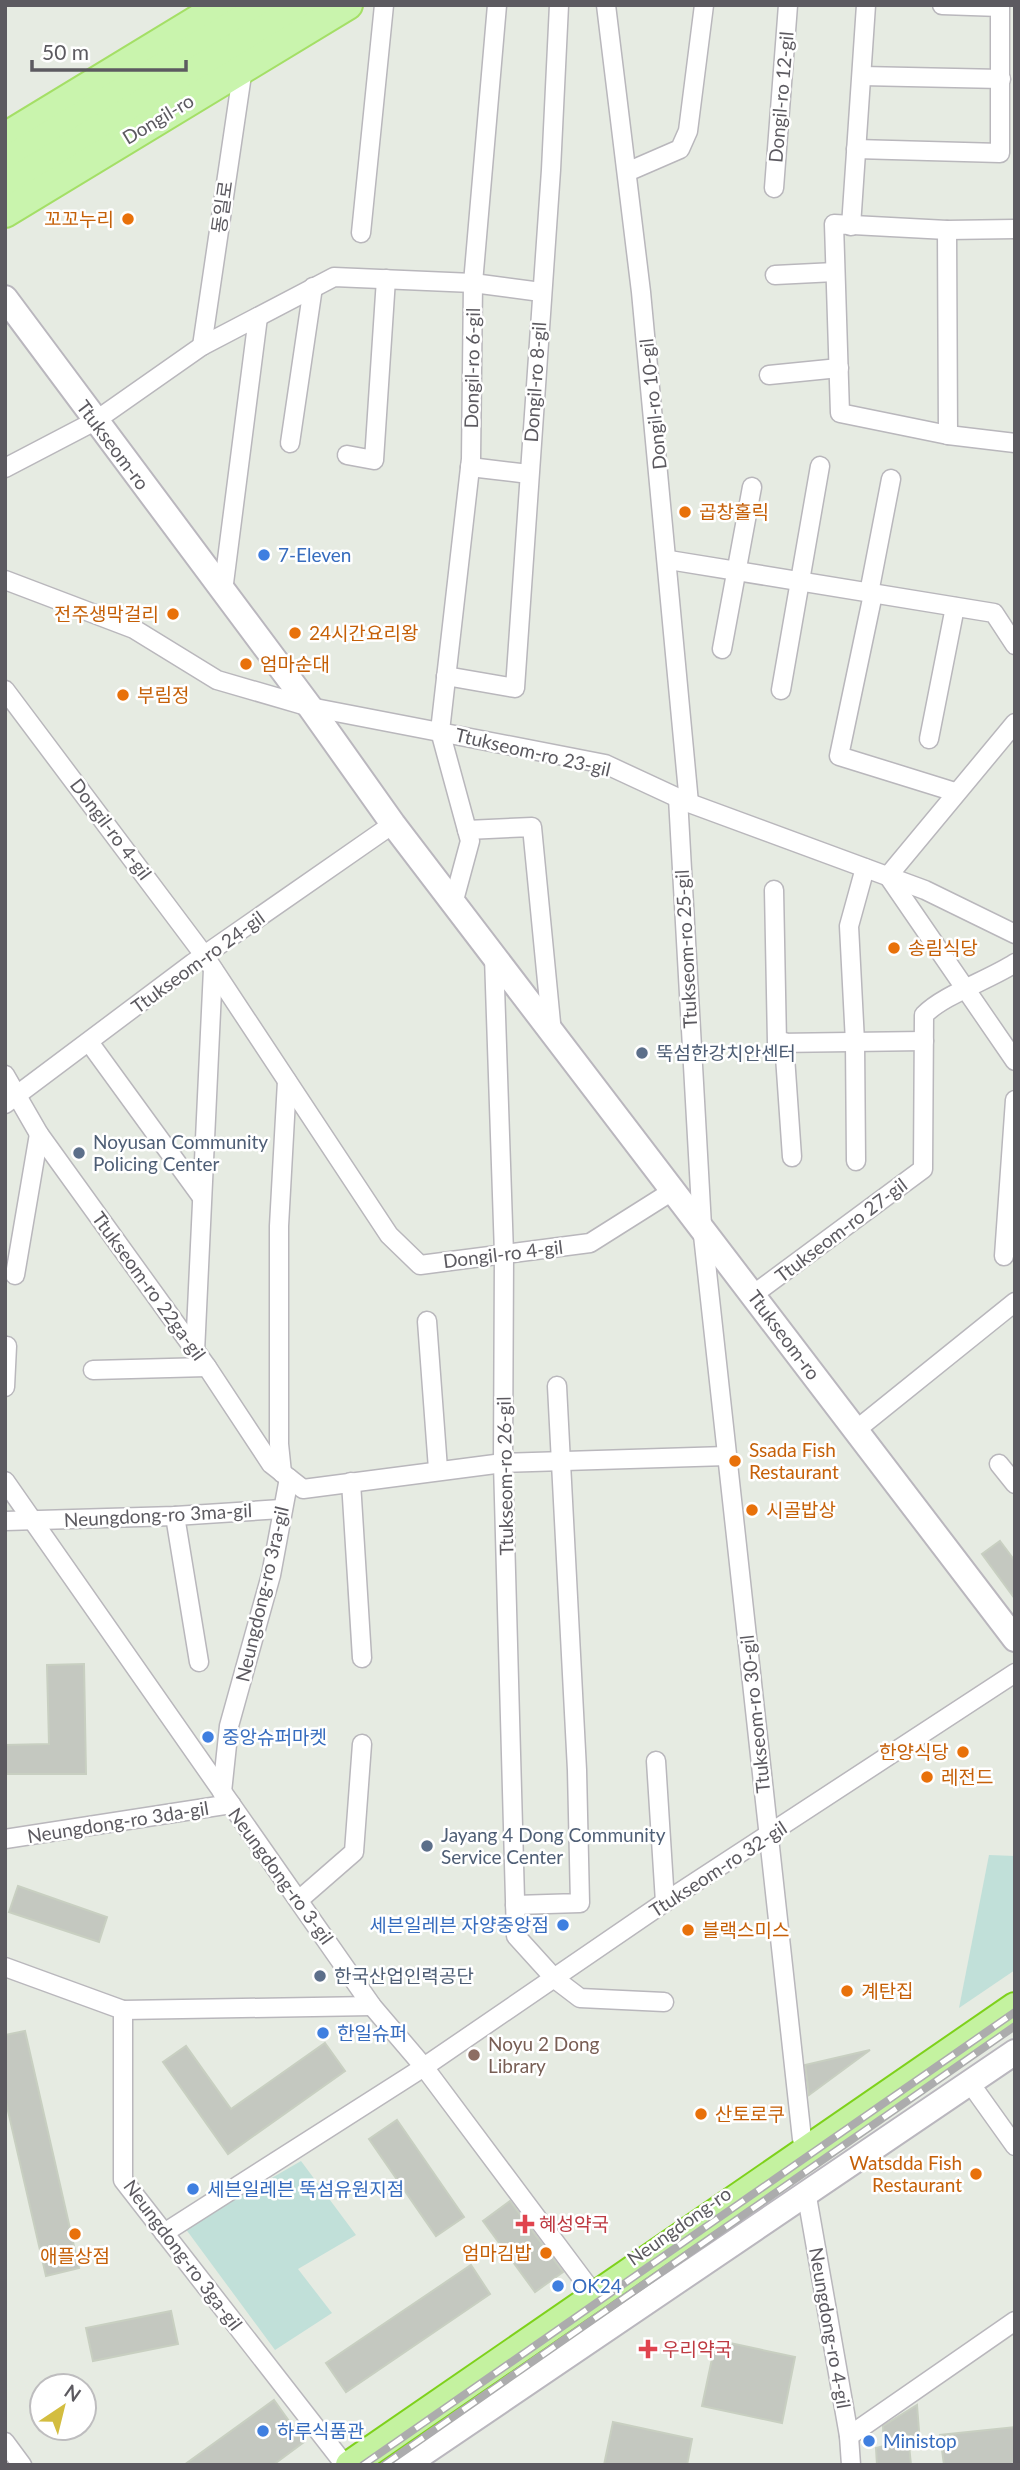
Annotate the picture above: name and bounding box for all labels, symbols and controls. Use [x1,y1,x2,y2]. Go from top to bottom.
scale bar [32,28,186,72]
street label: Dongil-ro 12-gil [763,30,798,164]
text: 50 m [42,39,89,64]
street label: Dongil-ro [118,88,198,149]
street label: 동일로 [206,179,237,235]
place label: 꼬꼬누리 [44,207,114,230]
marker: 꼬꼬누리 [120,211,136,227]
street label: Dongil-ro 6-gil [459,307,484,429]
street label: Dongil-ro 8-gil [519,321,550,443]
street label: Dongil-ro 10-gil [634,337,671,471]
street label: Ttukseom-ro [72,395,155,494]
place label: 곱창홀릭 [699,500,769,523]
marker: 곱창홀릭 [677,504,693,520]
place label: 7-Eleven [278,543,351,566]
marker: 7-Eleven [256,547,272,563]
place label: 전주생막걸리 [54,602,159,625]
marker: 전주생막걸리 [165,606,181,622]
place label: 24시간요리왕 [309,621,418,644]
marker: 24시간요리왕 [287,625,303,641]
place label: 엄마순대 [260,652,330,675]
marker: 엄마순대 [238,656,254,672]
place label: 부림정 [137,683,189,706]
marker: 부림정 [115,687,131,703]
street label: Ttukseom-ro 23-gil [453,722,613,781]
street label: Dongil-ro 4-gil [66,774,157,884]
street label: Ttukseom-ro 25-gil [670,869,701,1029]
street label: Ttukseom-ro 24-gil [127,906,269,1018]
place label: 송림식당 [908,936,978,959]
marker: 송림식당 [886,940,902,956]
place label: 뚝섬한강치안센터 [656,1041,796,1064]
marker: 뚝섬한강치안센터 [634,1045,650,1061]
place label: Noyusan Community Policing Center [93,1130,268,1175]
marker: Noyusan Community Policing Center [71,1145,87,1161]
street label: Ttukseom-ro 27-gil [770,1173,911,1287]
street label: Ttukseom-ro 22ga-gil [88,1207,211,1365]
street label: Dongil-ro 4-gil [442,1235,564,1272]
street label: Ttukseom-ro [743,1285,826,1384]
street label: Ttukseom-ro 26-gil [492,1396,517,1556]
place label: Ssada Fish Restaurant [749,1438,839,1483]
marker: Ssada Fish Restaurant [727,1453,743,1469]
street label: Neungdong-ro 3ma-gil [63,1498,253,1531]
place label: 시골밥상 [766,1498,836,1521]
marker: 시골밥상 [744,1502,760,1518]
street label: Neungdong-ro 3ra-gil [230,1504,293,1684]
street label: Ttukseom-ro 30-gil [735,1634,774,1794]
place label: 중앙슈퍼마켓 [222,1725,327,1748]
marker: 중앙슈퍼마켓 [200,1729,216,1745]
place label: 한양식당 [879,1740,949,1763]
marker: 한양식당 [955,1744,971,1760]
place label: 레전드 [941,1765,993,1788]
marker: 레전드 [919,1769,935,1785]
street label: Neungdong-ro 3da-gil [26,1796,210,1847]
street label: Neungdong-ro 3-gil [224,1803,339,1949]
street label: Ttukseom-ro 32-gil [645,1816,791,1922]
place label: Jayang 4 Dong Community Service Center [441,1823,666,1868]
marker: Jayang 4 Dong Community Service Center [419,1838,435,1854]
place label: 세븐일레븐 자양중앙점 [369,1913,549,1936]
marker: 세븐일레븐 자양중앙점 [555,1917,571,1933]
place label: 블랙스미스 [702,1918,789,1941]
marker: 블랙스미스 [680,1922,696,1938]
place label: 한국산업인력공단 [334,1964,474,1987]
marker: 한국산업인력공단 [312,1968,328,1984]
place label: 계탄집 [861,1979,913,2002]
marker: 계탄집 [839,1983,855,1999]
place label: 한일슈퍼 [337,2021,407,2044]
marker: 한일슈퍼 [315,2025,331,2041]
place label: Noyu 2 Dong Library [488,2032,600,2077]
marker: Noyu 2 Dong Library [466,2047,482,2063]
place label: 산토로쿠 [715,2102,785,2125]
marker: 산토로쿠 [693,2106,709,2122]
place label: Watsdda Fish Restaurant [849,2151,962,2196]
marker: Watsdda Fish Restaurant [968,2166,984,2182]
street label: Neungdong-ro 3ga-gil [119,2175,248,2335]
place label: 세븐일레븐 뚝섬유원지점 [207,2177,404,2200]
marker: 세븐일레븐 뚝섬유원지점 [185,2181,201,2197]
street label: Neungdong-ro [622,2181,735,2270]
place label: 혜성약국 [539,2212,609,2235]
marker: 혜성약국 [517,2216,533,2232]
marker: 애플상점 [67,2226,83,2242]
place label: 엄마김밥 [462,2241,532,2264]
place label: 애플상점 [40,2244,110,2267]
marker: 엄마김밥 [538,2245,554,2261]
street label: Neungdong-ro 4-gil [805,2246,856,2410]
place label: OK24 [572,2274,622,2297]
marker: OK24 [550,2278,566,2294]
place label: 우리약국 [662,2337,732,2360]
marker: 우리약국 [640,2341,656,2357]
north arrow [28,2372,98,2442]
text: N [60,2379,86,2406]
place label: 하루식품관 [277,2419,364,2442]
marker: 하루식품관 [255,2423,271,2439]
place label: Ministop [883,2429,957,2452]
marker: Ministop [861,2433,877,2449]

